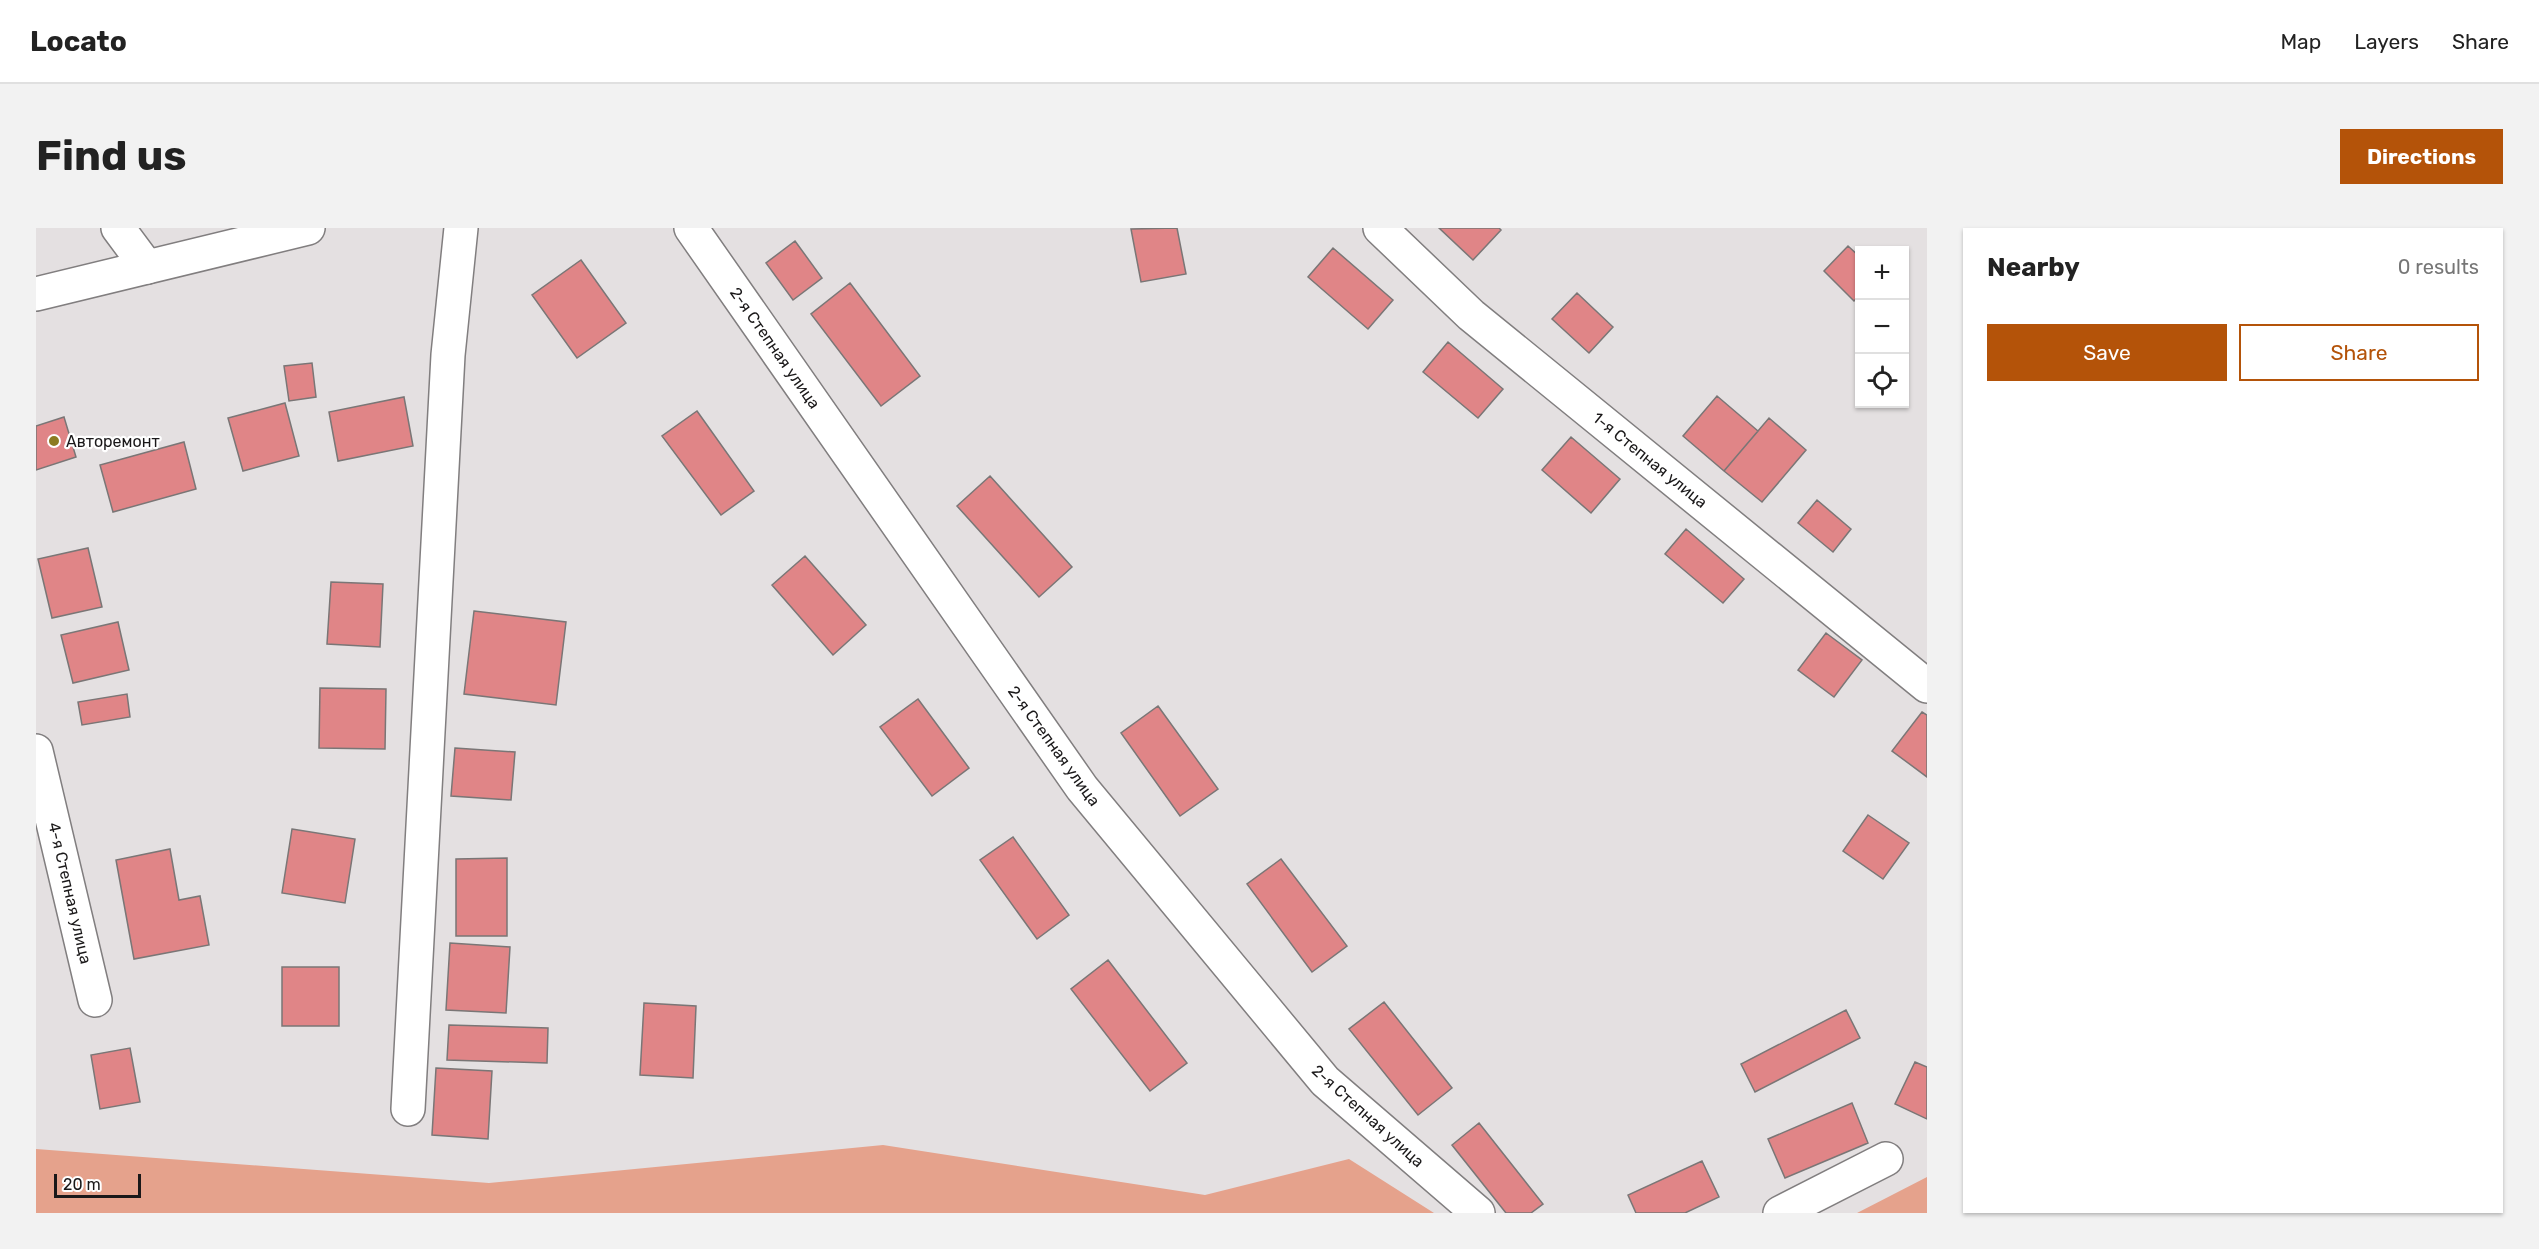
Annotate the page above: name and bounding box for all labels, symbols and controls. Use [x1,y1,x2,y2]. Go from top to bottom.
text: Locato [30,25,127,58]
text: Map [2280,29,2321,54]
text: Layers [2354,29,2419,54]
text: Share [2452,29,2509,54]
button: Directions [2340,129,2503,184]
text: Find us [36,131,187,181]
map controls [1855,246,1909,408]
button: + [1855,246,1909,300]
text: Nearby [1987,252,2080,283]
text: 0 results [2398,255,2479,279]
street label: 2-я Степная улица [726,284,824,412]
button: − [1855,300,1909,354]
button: Save [1987,324,2227,381]
button: Share [2239,324,2479,381]
button: locate [1855,354,1909,408]
street label: 1-я Степная улица [1589,408,1711,512]
place label: Авторемонт [66,432,160,451]
marker: Авторемонт [47,434,61,448]
street label: 2-я Степная улица [1004,682,1104,810]
street label: 4-я Степная улица [44,820,96,966]
street label: 2-я Степная улица [1308,1061,1428,1171]
scale bar [54,1171,141,1198]
text: 20 m [63,1175,101,1194]

